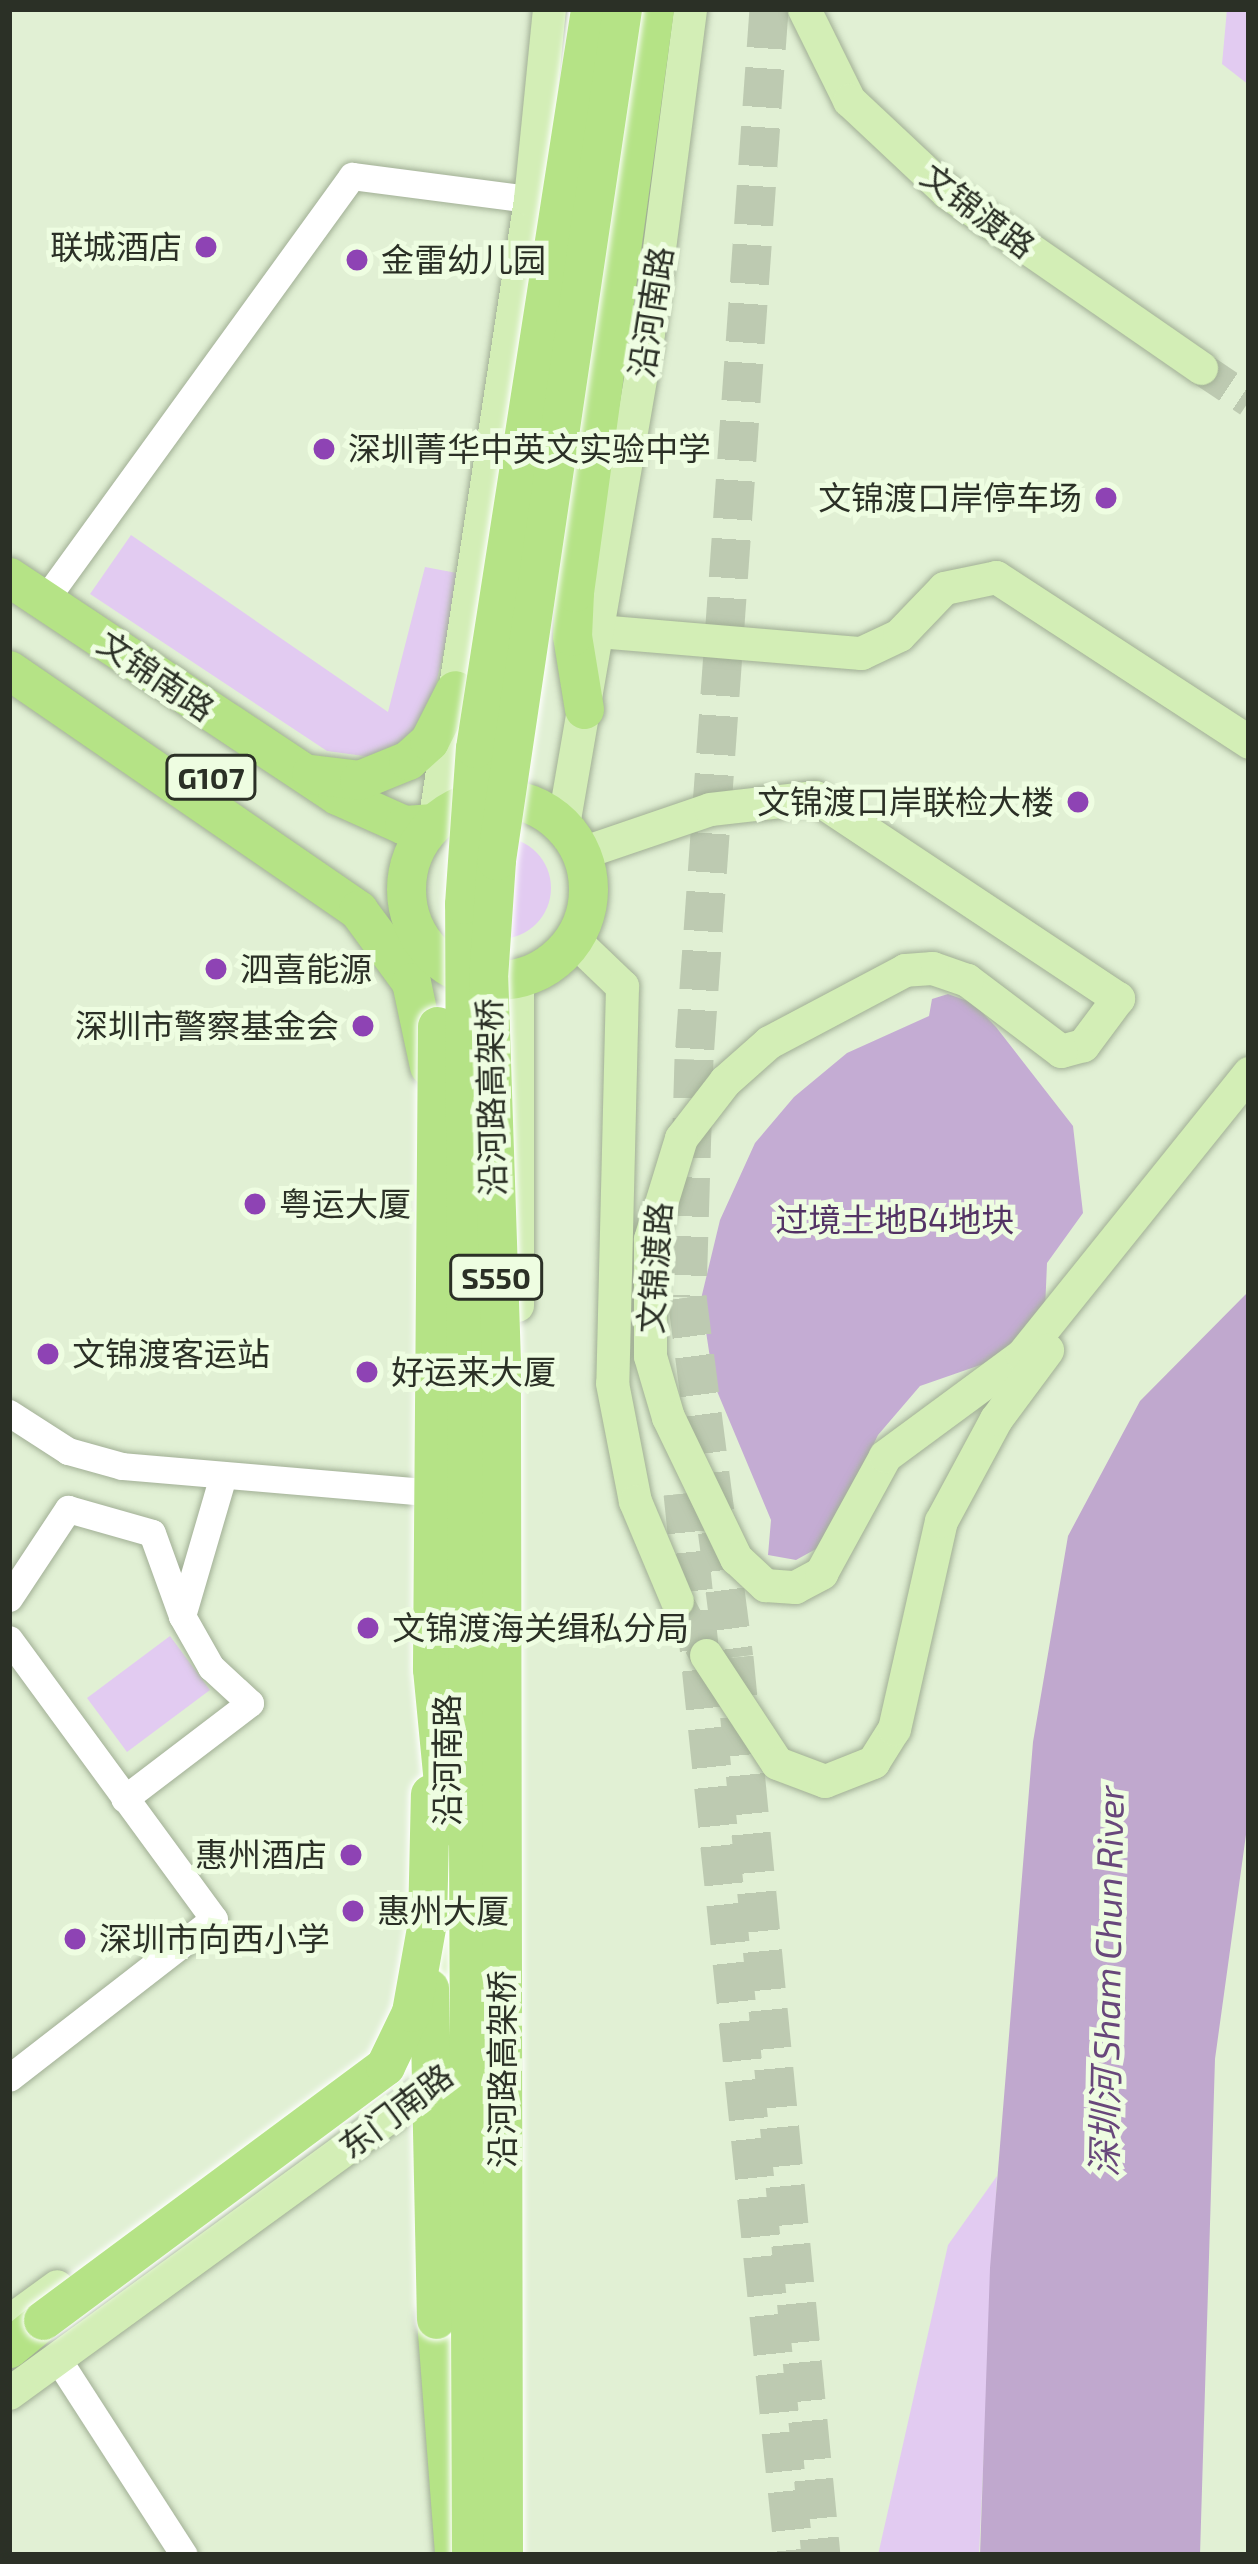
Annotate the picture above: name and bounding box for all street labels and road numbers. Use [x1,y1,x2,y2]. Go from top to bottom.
street label: 文锦渡路 [913,155,1043,267]
street label: 沿河南路 [621,244,681,380]
street label: 文锦南路 [90,623,222,729]
road number: G107 [163,753,259,801]
street label: 沿河路高架桥 [469,998,513,1196]
street label: 文锦渡路 [631,1201,679,1335]
road number: S550 [448,1253,544,1301]
street label: 沿河南路 [427,1694,467,1826]
street label: 沿河路高架桥 [482,1970,522,2168]
street label: 东门南路 [331,2055,461,2167]

